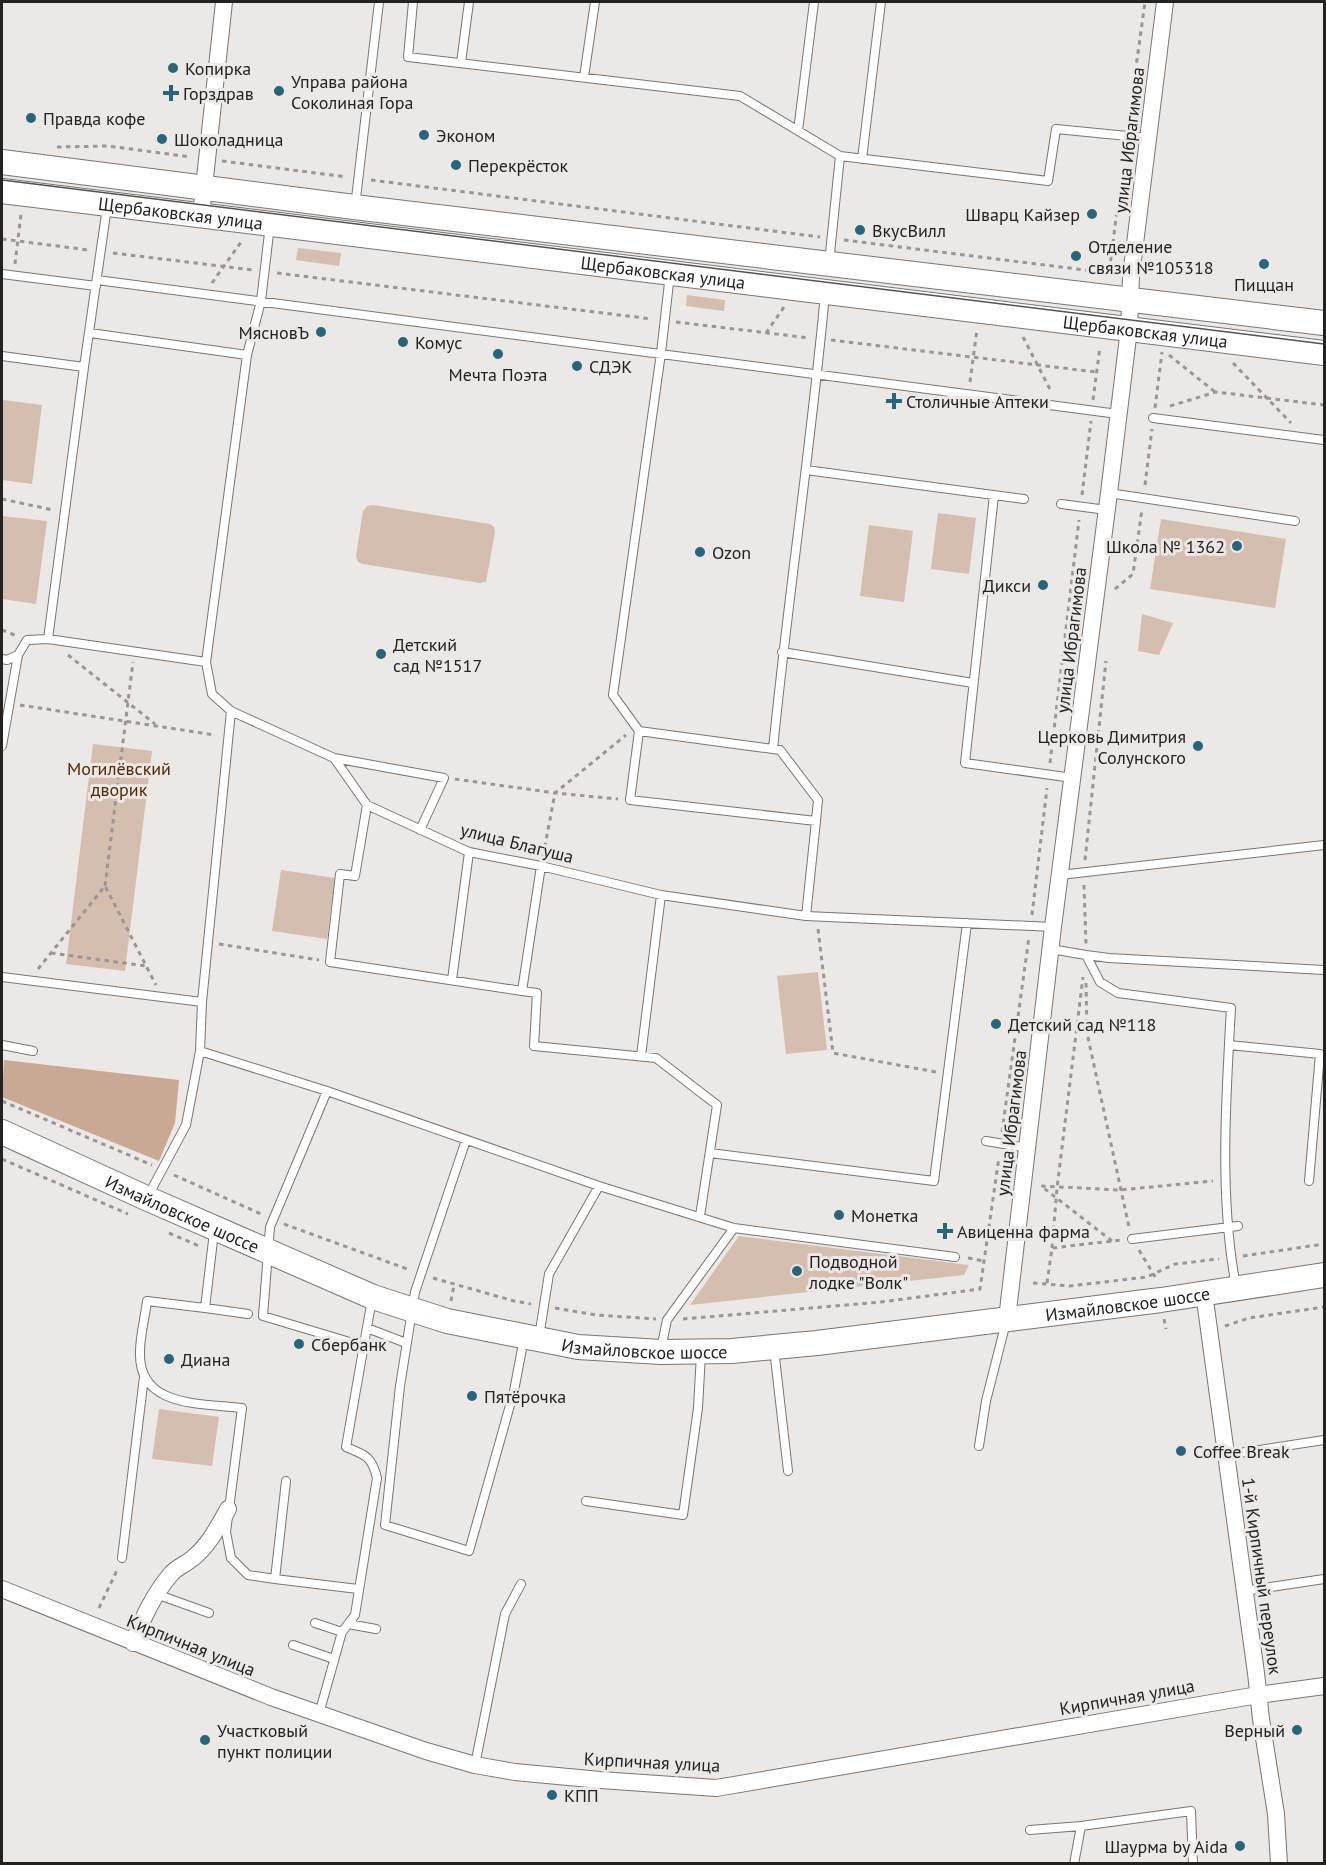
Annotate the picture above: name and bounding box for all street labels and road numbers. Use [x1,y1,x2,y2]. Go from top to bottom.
street label: улица Ибрагимова [1109,66,1149,214]
street label: Щербаковская улица [97,191,264,234]
street label: Щербаковская улица [579,251,747,293]
street label: Щербаковская улица [1062,310,1229,353]
street label: улица Ибрагимова [1051,566,1091,714]
street label: улица Благуша [458,818,576,868]
street label: улица Ибрагимова [991,1049,1031,1197]
street label: Измайловское шоссе [102,1169,263,1258]
street label: Измайловское шоссе [1044,1281,1212,1326]
street label: Измайловское шоссе [560,1333,728,1364]
street label: 1-й Кирпичный переулок [1237,1476,1287,1676]
street label: Кирпичная улица [123,1609,259,1681]
street label: Кирпичная улица [1058,1674,1196,1720]
street label: Кирпичная улица [583,1747,721,1777]

